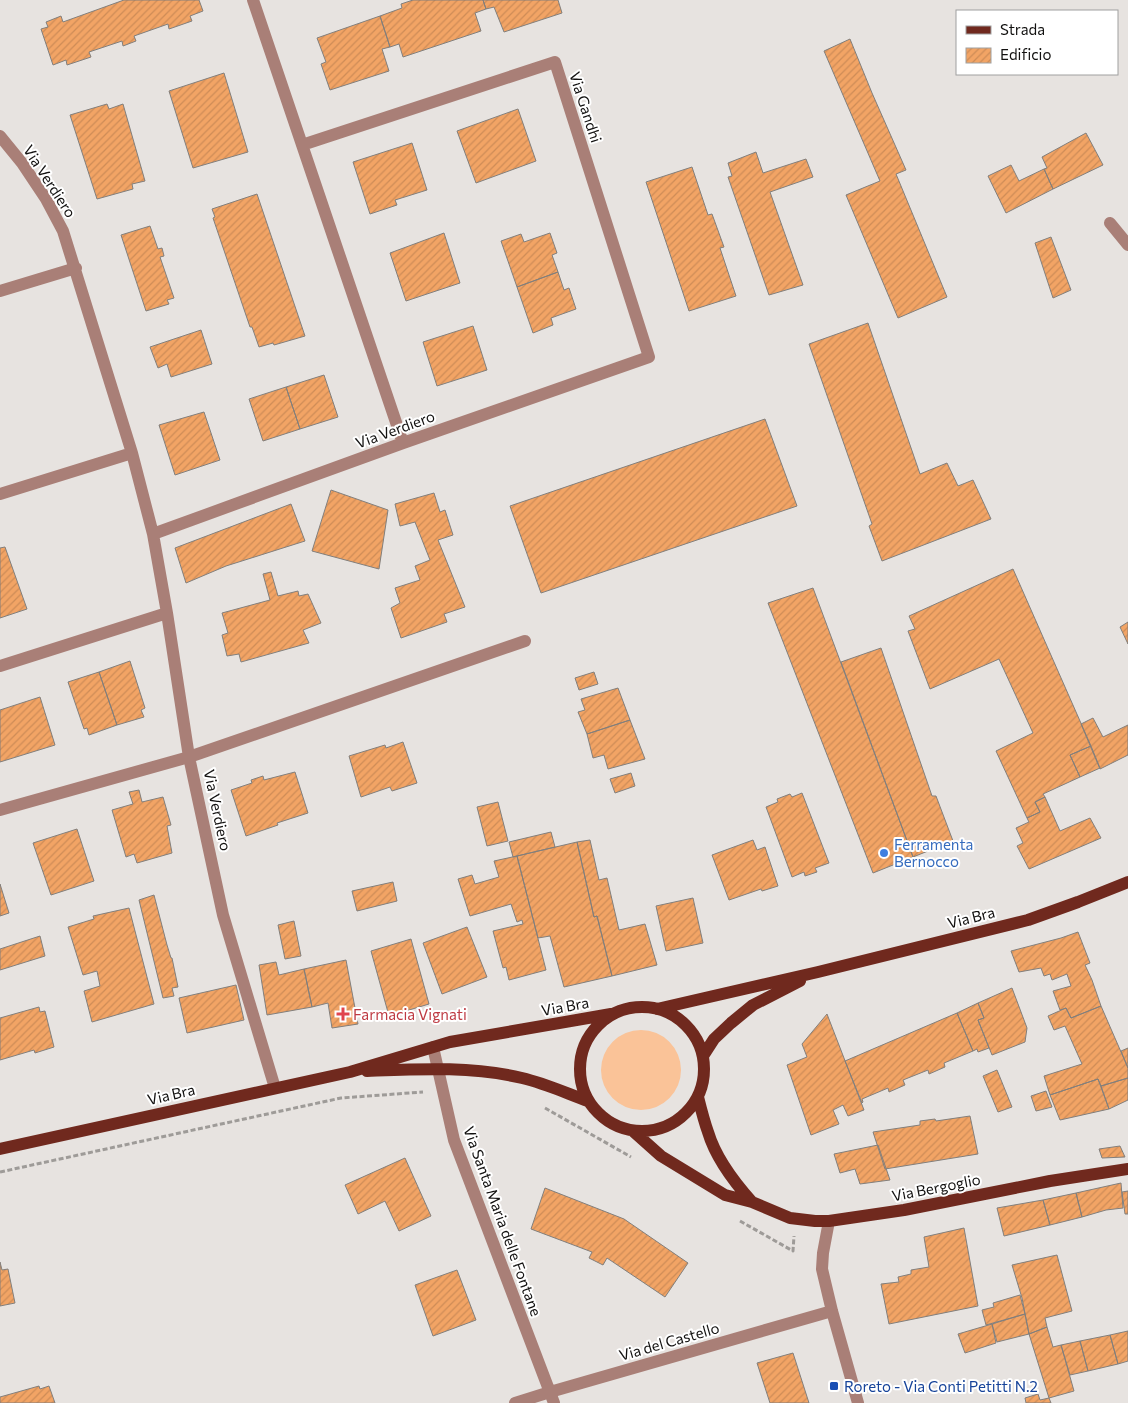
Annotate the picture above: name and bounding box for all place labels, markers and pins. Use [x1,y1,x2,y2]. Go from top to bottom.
place label: Ferramenta Bernocco [894,835,973,870]
marker: Ferramenta Bernocco [878,847,890,859]
place label: Farmacia Vignati [353,1005,467,1023]
marker: Farmacia Vignati [337,1008,349,1020]
place label: Roreto - Via Conti Petitti N.2 [844,1377,1038,1395]
marker: Roreto - Via Conti Petitti N.2 [828,1380,840,1392]

